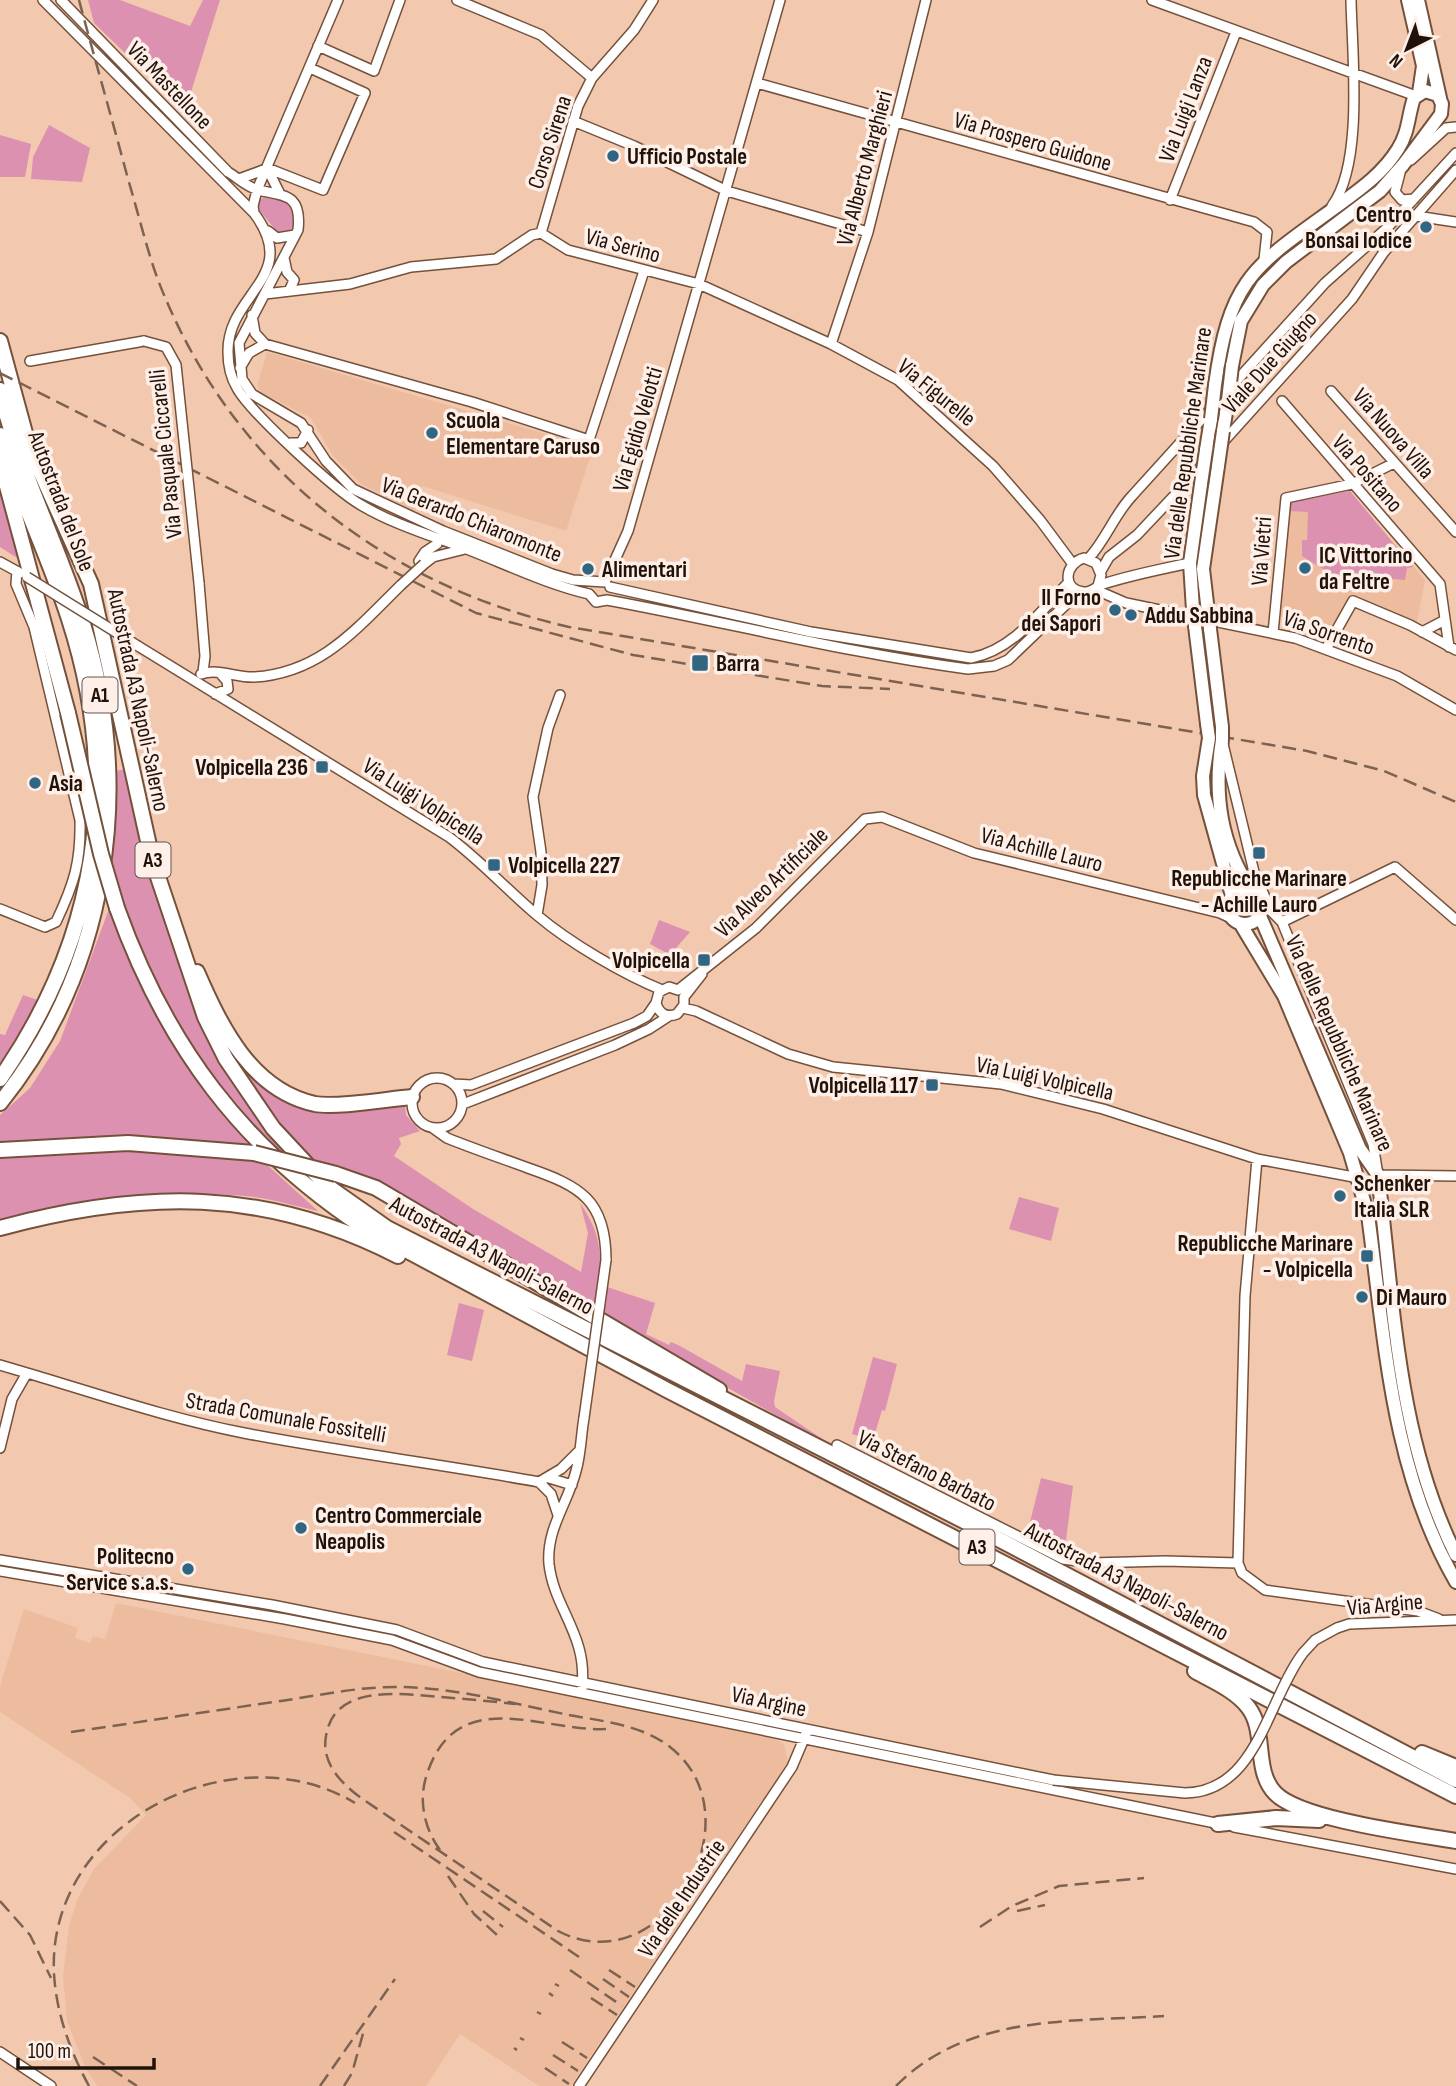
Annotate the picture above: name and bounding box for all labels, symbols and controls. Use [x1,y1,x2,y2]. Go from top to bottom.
north arrow [1372,14,1442,84]
street label: Via Mastellone [121,36,218,135]
text: N [1385,49,1408,72]
street label: Via Luigi Lanza [1153,53,1219,166]
street label: Via Alberto Marghieri [831,88,899,249]
street label: Corso Sirena [522,92,578,193]
street label: Via Prospero Guidone [951,106,1115,178]
place label: Ufficio Postale [627,143,747,171]
marker: Ufficio Postale [605,148,621,164]
place label: Centro Bonsai Iodice [1305,201,1412,255]
marker: Centro Bonsai Iodice [1418,219,1434,235]
street label: Via Serino [582,223,663,269]
street label: Viale Due Giugno [1216,306,1323,420]
street label: Via delle Repubbliche Marinare [1158,325,1218,561]
street label: Via Figurelle [892,353,981,433]
street label: Via Egidio Velotti [607,364,669,495]
street label: Via Pasquale Ciccarelli [143,368,189,540]
street label: Via Nuova Villa [1346,383,1440,485]
place label: Scuola Elementare Caruso [446,407,600,461]
marker: Scuola Elementare Caruso [424,425,440,441]
street label: Autostrada del Sole [21,426,101,575]
street label: Via Positano [1326,429,1409,518]
street label: Via Gerardo Chiaromonte [377,471,566,569]
street label: Via Vietri [1246,516,1278,586]
place label: IC Vittorino da Feltre [1319,542,1413,596]
place label: Alimentari [601,556,687,584]
marker: IC Vittorino da Feltre [1297,560,1313,576]
marker: Alimentari [580,561,596,577]
place label: Il Forno dei Sapori [1021,584,1101,638]
street label: Autostrada A3 Napoli-Salerno [101,585,175,814]
marker: Il Forno dei Sapori [1107,602,1123,618]
place label: Addu Sabbina [1144,602,1254,630]
street label: Via Sorrento [1279,604,1378,662]
marker: Addu Sabbina [1123,607,1139,623]
place label: Barra [716,650,760,678]
marker: Barra [690,653,710,673]
road number: A1 [82,678,118,712]
street label: Via Luigi Volpicella [357,752,490,852]
place label: Volpicella 236 [195,754,308,782]
marker: Volpicella 236 [314,759,330,775]
place label: Asia [48,770,83,798]
marker: Asia [27,775,43,791]
street label: Via Achille Lauro [978,821,1106,879]
street label: Via Alveo Artificiale [709,822,834,944]
road number: A3 [136,842,170,878]
marker: Republicche Marinare - Achille Lauro [1251,845,1267,861]
place label: Volpicella 227 [508,852,620,880]
marker: Volpicella 227 [486,857,502,873]
place label: Republicche Marinare - Achille Lauro [1171,865,1347,919]
street label: Via delle Repubbliche Marinare [1279,931,1399,1156]
place label: Volpicella [612,947,690,975]
marker: Volpicella [696,952,712,968]
street label: Via Luigi Volpicella [974,1051,1116,1107]
place label: Volpicella 117 [809,1072,918,1100]
marker: Volpicella 117 [924,1077,940,1093]
place label: Schenker Italia SLR [1354,1170,1431,1224]
marker: Schenker Italia SLR [1332,1188,1348,1204]
street label: Autostrada A3 Napoli-Salerno [384,1190,598,1321]
place label: Republicche Marinare - Volpicella [1177,1230,1353,1284]
marker: Republicche Marinare - Volpicella [1359,1248,1375,1264]
place label: Di Mauro [1376,1284,1447,1312]
marker: Di Mauro [1354,1289,1370,1305]
street label: Strada Comunale Fossitelli [184,1387,388,1449]
street label: Via Stefano Barbato [853,1424,1001,1518]
place label: Centro Commerciale Neapolis [315,1502,482,1556]
street label: Autostrada A3 Napoli-Salerno [1019,1516,1233,1647]
marker: Centro Commerciale Neapolis [293,1520,309,1536]
road number: A3 [960,1530,995,1564]
place label: Politecno Service s.a.s. [66,1543,174,1597]
marker: Politecno Service s.a.s. [180,1561,196,1577]
street label: Via Argine [1346,1588,1424,1622]
street label: Via Argine [729,1680,809,1724]
street label: Via delle Industrie [632,1834,732,1963]
scale bar [18,2026,154,2070]
text: 100 m [28,2039,71,2064]

